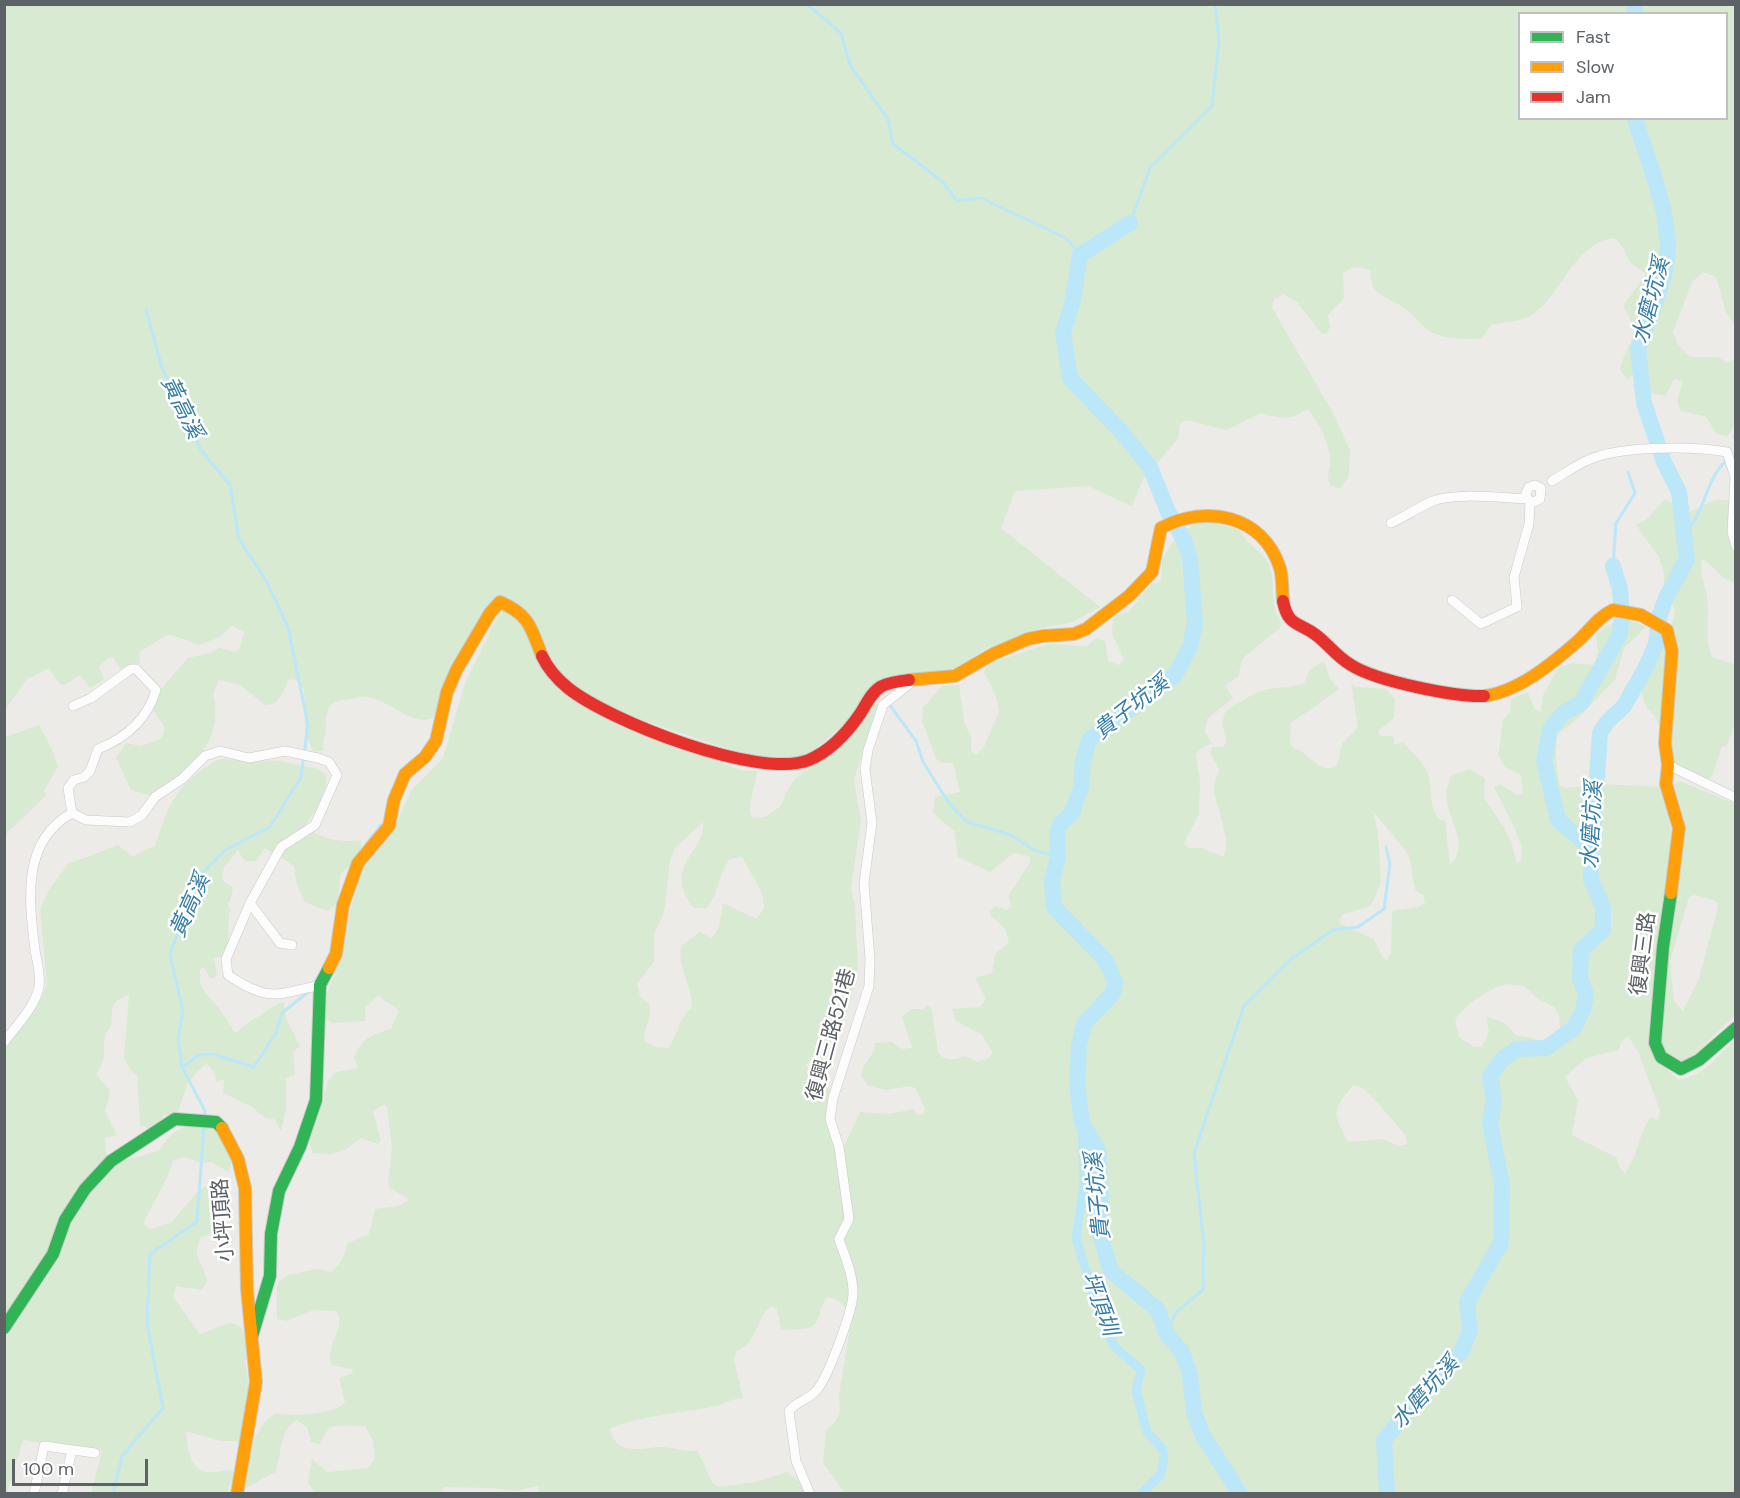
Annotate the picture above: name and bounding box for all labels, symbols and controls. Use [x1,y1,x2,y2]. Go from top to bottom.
legend [1518,12,1728,120]
text: Fast [1576,25,1611,49]
text: Slow [1576,55,1615,79]
text: Jam [1576,85,1611,109]
water label: 水磨坑溪 [1628,255,1676,347]
water label: 黃高溪 [155,373,207,443]
water label: 貴子坑溪 [1089,671,1175,745]
water label: 水磨坑溪 [1578,780,1608,870]
water label: 黃高溪 [166,870,216,942]
street label: 復興三路 [1626,911,1662,997]
street label: 復興三路521巷 [802,966,862,1104]
water label: 貴子坑溪 [1081,1151,1117,1241]
street label: 小坪頂路 [209,1177,239,1263]
water label: 坪頂圳 [1075,1268,1123,1340]
water label: 水磨坑溪 [1387,1351,1465,1435]
scale bar [15,1447,152,1485]
text: 100 m [23,1457,74,1481]

